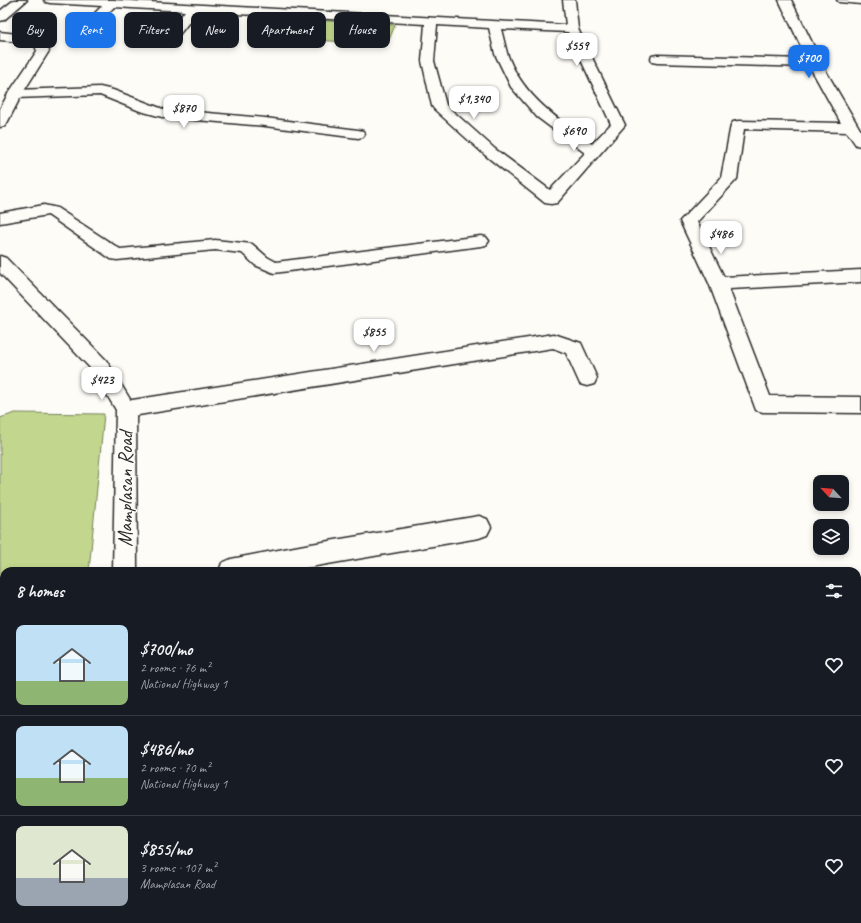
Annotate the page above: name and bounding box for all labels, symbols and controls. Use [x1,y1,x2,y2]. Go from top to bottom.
chip: Buy [12,12,57,48]
chip: Rent [65,12,116,48]
chip: Filters [124,12,183,48]
chip: New [191,12,239,48]
chip: Apartment [247,12,326,48]
chip: House [334,12,390,48]
pin: $559 [553,33,601,67]
text: $559 [566,38,588,54]
pin: $700 [785,45,833,79]
text: $700 [797,50,821,66]
pin: $1,340 [441,86,507,120]
text: $1,340 [458,91,490,107]
pin: $870 [160,95,208,129]
text: $870 [172,100,196,116]
pin: $690 [550,118,598,152]
text: $690 [562,123,586,139]
pin: $486 [697,221,745,255]
text: $486 [709,226,733,242]
pin: $855 [350,319,398,353]
text: $855 [363,324,385,340]
pin: $423 [78,367,126,401]
text: $423 [90,372,114,388]
street label: Mamplasan Road [113,428,138,547]
north arrow [813,475,849,511]
map controls [813,475,849,555]
button: layers [813,519,849,555]
icon: filters [823,580,845,602]
text: 8 homes [16,581,64,602]
text: $700/mo [140,639,192,660]
icon: home [48,641,96,689]
icon: heart [823,654,845,676]
text: 2 rooms · 76 m² [140,660,210,676]
text: National Highway 1 [140,676,227,692]
text: $486/mo [140,739,193,760]
icon: home [48,742,96,790]
icon: heart [823,755,845,777]
text: 2 rooms · 70 m² [140,760,210,776]
text: National Highway 1 [140,776,227,792]
text: $855/mo [140,839,192,860]
icon: home [48,842,96,890]
icon: heart [823,855,845,877]
text: 3 rooms · 107 m² [140,860,216,876]
text: Mamplasan Road [140,876,215,892]

